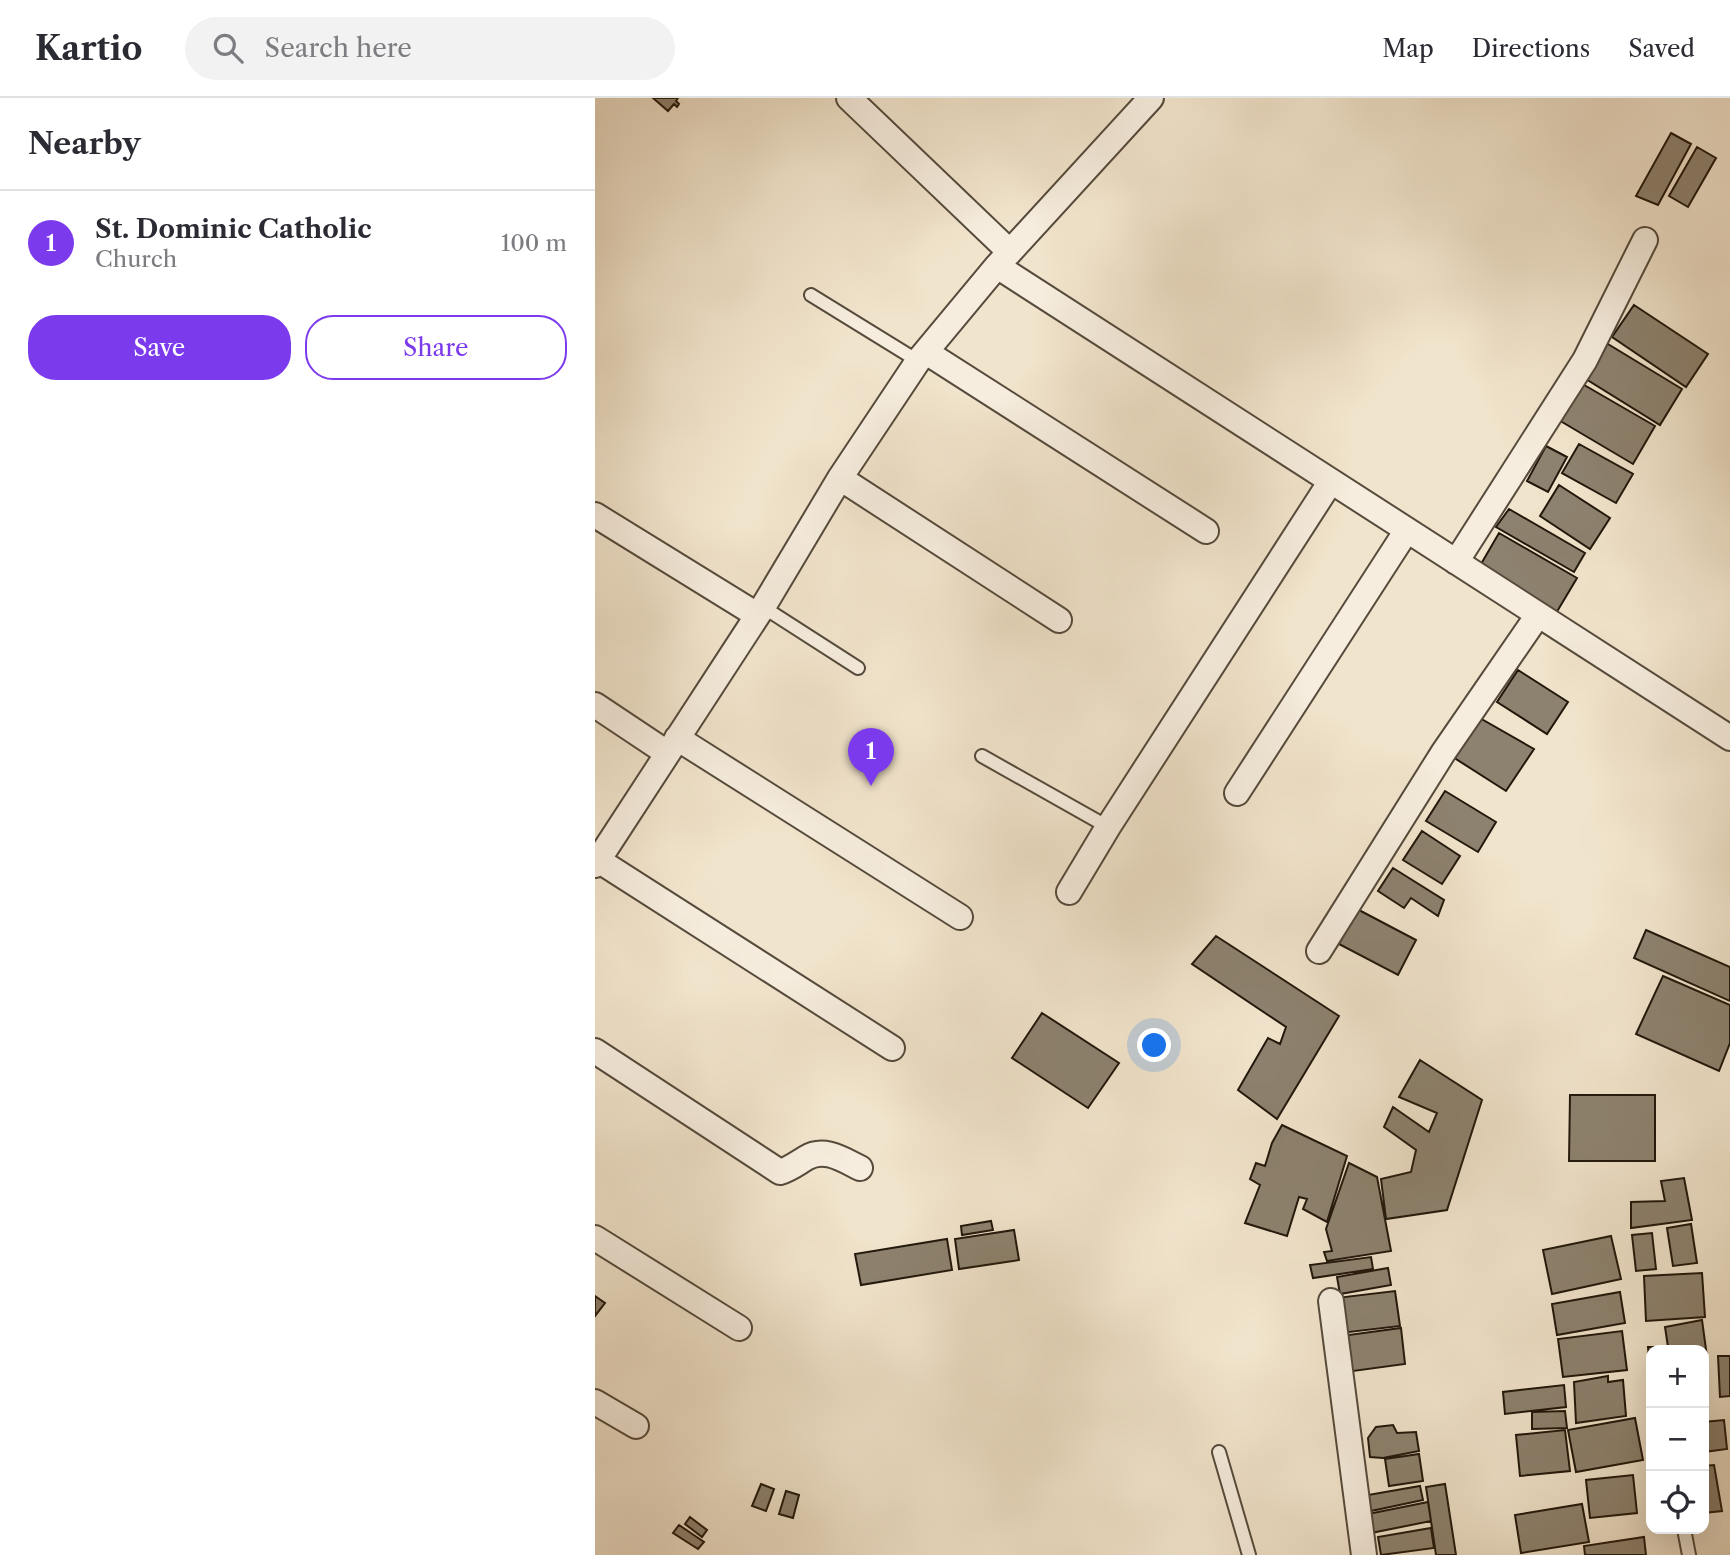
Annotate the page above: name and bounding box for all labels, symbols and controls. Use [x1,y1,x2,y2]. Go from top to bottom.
search box [185,17,675,80]
text: Kartio [35,28,143,69]
icon: search [209,29,247,67]
text: Search here [265,32,412,64]
text: Map [1382,34,1434,63]
text: Directions [1472,34,1590,63]
text: Saved [1628,34,1695,63]
text: Nearby [28,125,141,162]
text: St. Dominic Catholic [95,213,372,245]
text: 1 [46,229,56,257]
text: 100 m [501,229,567,257]
text: Church [95,245,177,273]
button: Save [28,315,291,380]
button: Share [305,315,567,380]
pin: 1 [848,728,894,786]
your location [1137,1028,1171,1062]
map controls [1646,1345,1709,1534]
button: + [1646,1345,1709,1408]
button: − [1646,1408,1709,1471]
button: locate [1646,1471,1709,1534]

